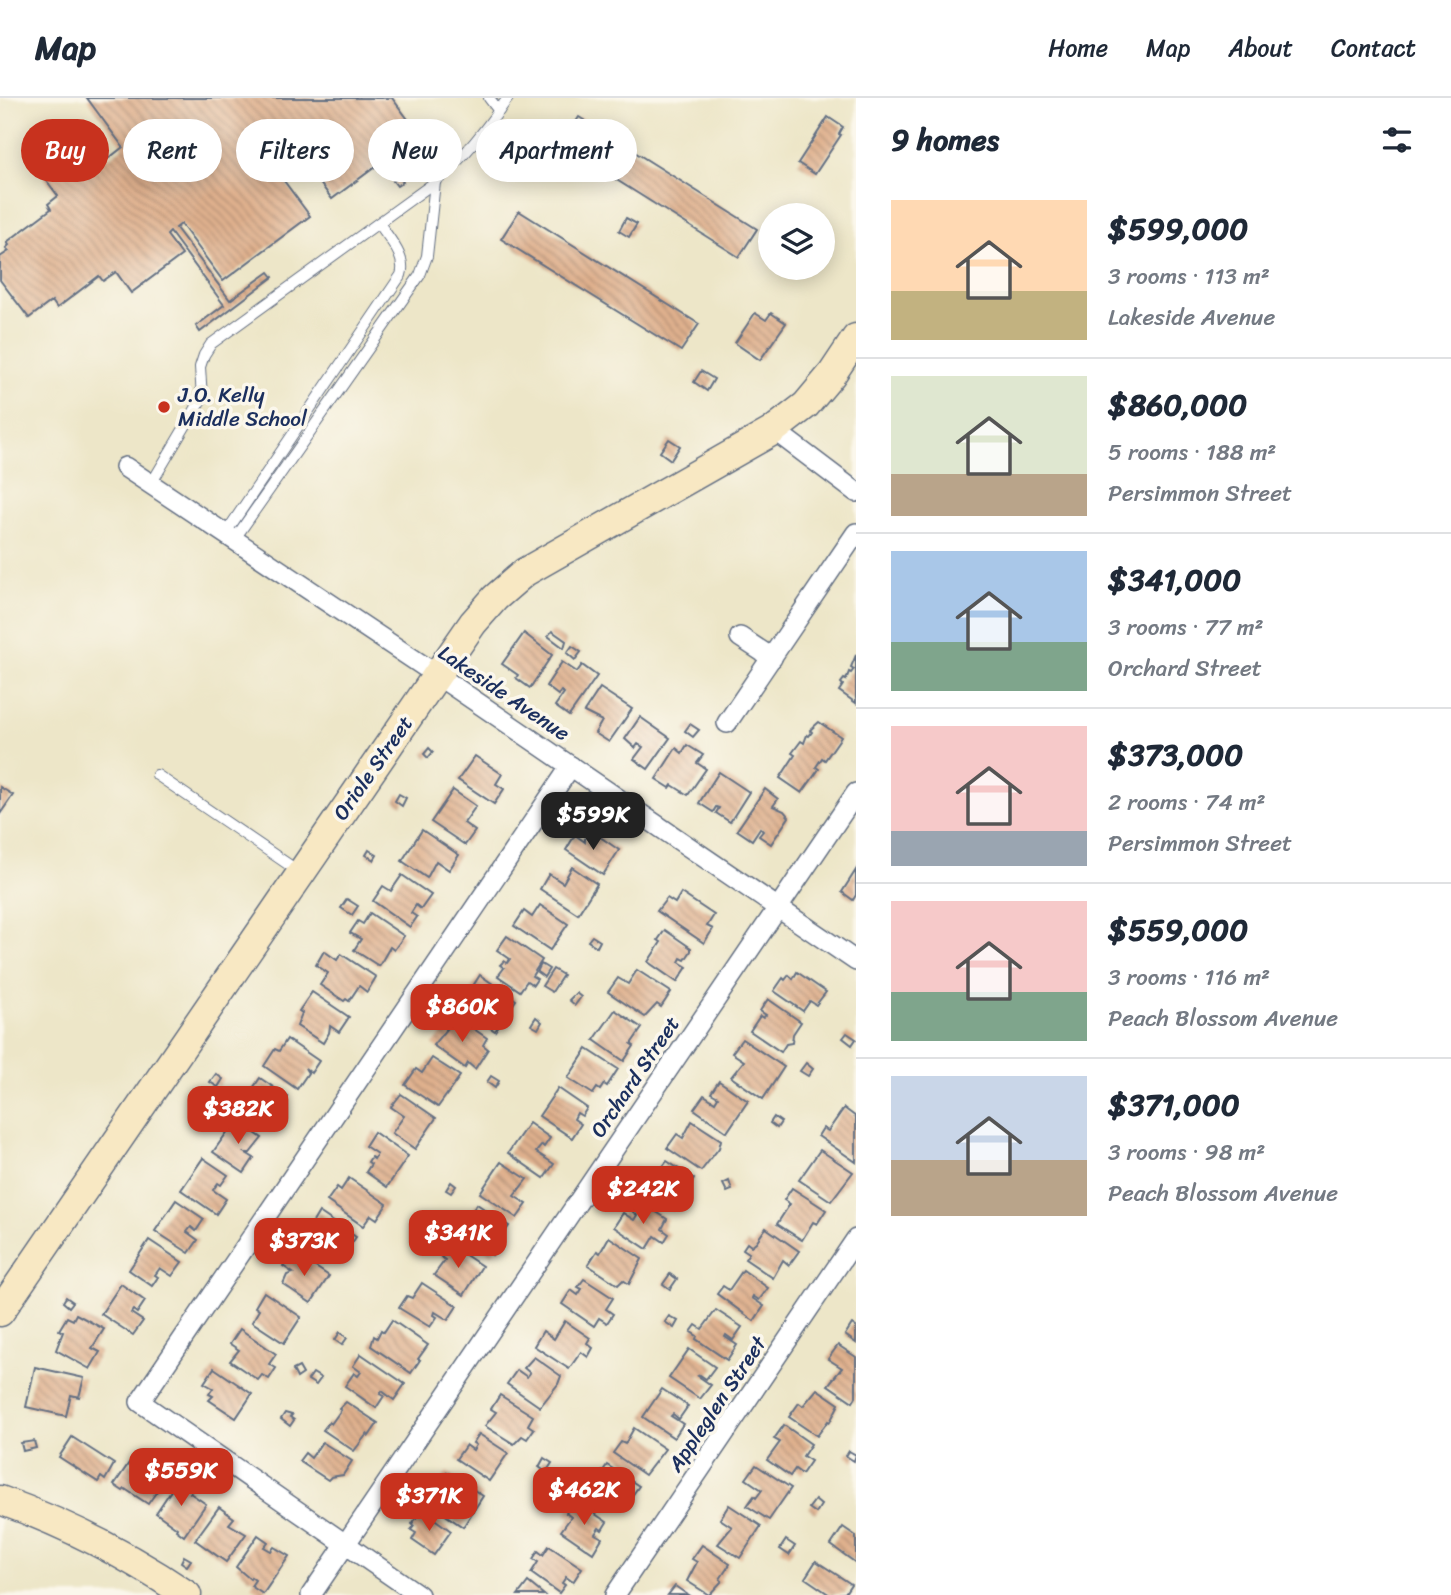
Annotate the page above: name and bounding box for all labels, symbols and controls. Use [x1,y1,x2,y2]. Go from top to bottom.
text: Map [35,19,96,77]
text: Home [1048,27,1108,69]
text: Map [1146,27,1190,69]
text: About [1228,27,1293,69]
text: Contact [1331,27,1416,69]
text: 9 homes [891,113,999,167]
chip: Buy [21,119,109,182]
chip: Rent [123,119,222,182]
chip: Filters [236,119,354,182]
chip: New [368,119,462,182]
chip: Apartment [476,119,637,182]
icon: filters [1378,121,1416,159]
text: $599,000 [1108,202,1248,256]
map controls [758,203,835,280]
button: layers [758,203,835,280]
icon: home [947,228,1031,312]
text: 3 rooms · 113 m² [1108,256,1270,297]
text: Lakeside Avenue [1108,297,1275,338]
place label: J.O. Kelly Middle School [177,376,308,438]
text: $860,000 [1108,378,1247,432]
marker: J.O. Kelly Middle School [156,399,172,415]
icon: home [947,404,1031,488]
text: 5 rooms · 188 m² [1108,432,1276,473]
text: Persimmon Street [1108,473,1292,514]
text: $341,000 [1108,553,1241,607]
icon: home [947,579,1031,663]
text: 3 rooms · 77 m² [1108,607,1264,648]
street label: Lakeside Avenue [430,635,578,752]
text: Orchard Street [1108,648,1262,689]
street label: Oriole Street [323,707,423,829]
text: $373,000 [1108,728,1243,782]
icon: home [947,754,1031,838]
text: 2 rooms · 74 m² [1108,782,1265,823]
pin: $599K [544,792,642,852]
text: $599K [557,794,629,835]
text: Persimmon Street [1108,823,1292,864]
text: $559,000 [1108,903,1248,957]
icon: home [947,929,1031,1013]
text: 3 rooms · 116 m² [1108,957,1270,998]
pin: $860K [413,984,511,1044]
text: $860K [427,986,497,1027]
text: Peach Blossom Avenue [1108,998,1338,1039]
street label: Orchard Street [580,1008,690,1146]
text: $371,000 [1108,1078,1240,1132]
pin: $382K [189,1086,287,1146]
text: $382K [203,1088,273,1129]
icon: home [947,1104,1031,1188]
text: 3 rooms · 98 m² [1108,1132,1265,1173]
pin: $242K [594,1166,692,1226]
text: $242K [608,1168,678,1209]
text: Peach Blossom Avenue [1108,1173,1338,1214]
pin: $341K [409,1210,507,1270]
text: $341K [425,1212,491,1253]
pin: $373K [255,1218,353,1278]
text: $373K [270,1220,338,1261]
street label: Appleglen Street [657,1327,778,1481]
pin: $559K [132,1448,230,1508]
text: $559K [145,1450,217,1491]
pin: $462K [535,1468,633,1527]
text: $462K [549,1469,619,1510]
pin: $371K [380,1474,478,1533]
text: $371K [396,1475,462,1516]

